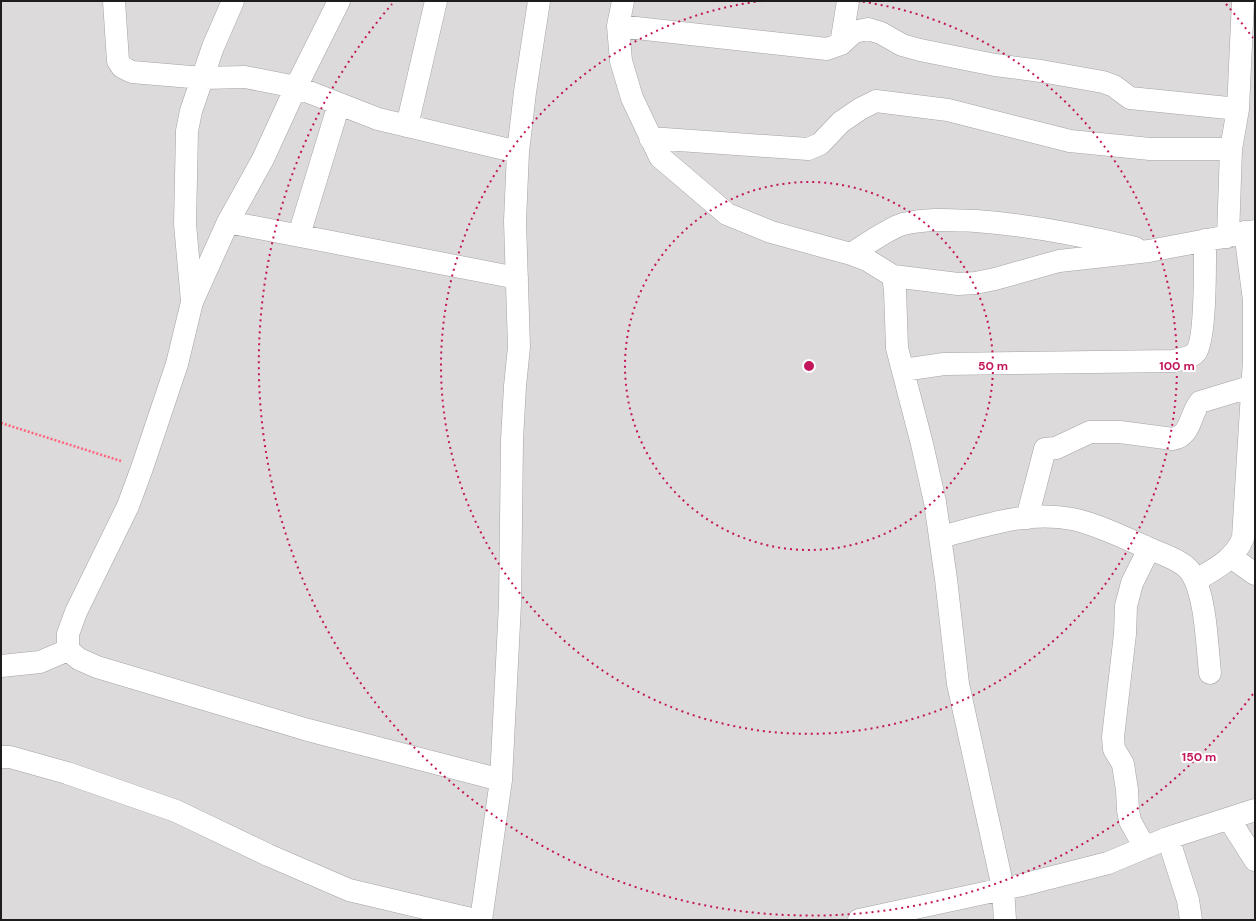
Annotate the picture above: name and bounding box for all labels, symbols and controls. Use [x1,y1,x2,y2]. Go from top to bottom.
text: 50 m [978,358,1008,374]
text: 100 m [1159,358,1195,374]
centre of rings [802,359,816,373]
text: 150 m [1182,749,1216,765]

